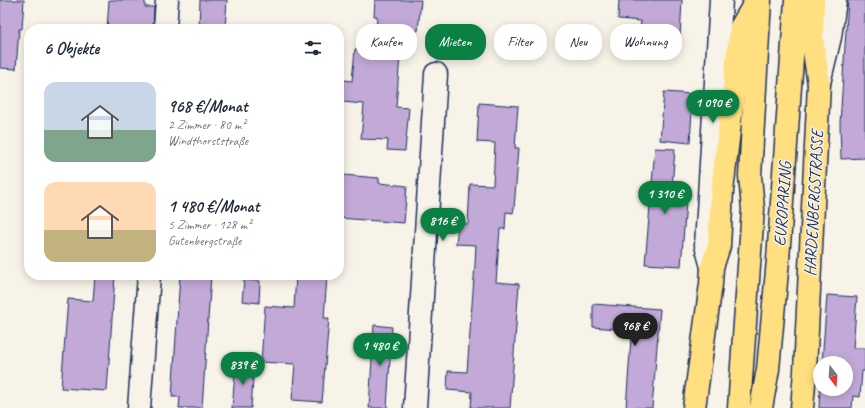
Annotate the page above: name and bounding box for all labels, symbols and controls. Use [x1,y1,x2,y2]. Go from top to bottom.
chip: Kaufen [356,24,417,60]
chip: Mieten [425,24,486,60]
chip: Filter [494,24,547,60]
chip: Neu [555,24,602,60]
chip: Wohnung [610,24,682,60]
icon: filters [302,37,324,59]
text: 6 Objekte [44,38,99,59]
pin: 1 090 € [676,90,750,124]
text: 1 090 € [695,95,731,111]
text: 968 €/Monat [168,96,247,117]
icon: home [76,98,124,146]
text: 2 Zimmer · 80 m² [168,117,245,133]
street label: HARDENBERGSTRASSE [799,127,828,277]
text: Windthorststraße [168,133,248,149]
street label: EUROPARING [769,160,796,247]
pin: 1 310 € [628,181,702,215]
text: 1 310 € [647,186,683,202]
text: 1 480 €/Monat [168,196,259,217]
icon: home [76,198,124,246]
pin: 816 € [415,208,471,242]
text: 816 € [430,213,456,229]
text: 5 Zimmer · 128 m² [168,217,251,233]
text: Gutenbergstraße [168,233,241,249]
pin: 968 € [607,313,663,347]
text: 968 € [622,318,648,334]
pin: 1 480 € [343,333,417,367]
text: 1 480 € [362,338,398,354]
pin: 839 € [215,352,271,386]
north arrow [813,356,853,396]
map controls [813,356,853,396]
text: 839 € [230,357,256,373]

